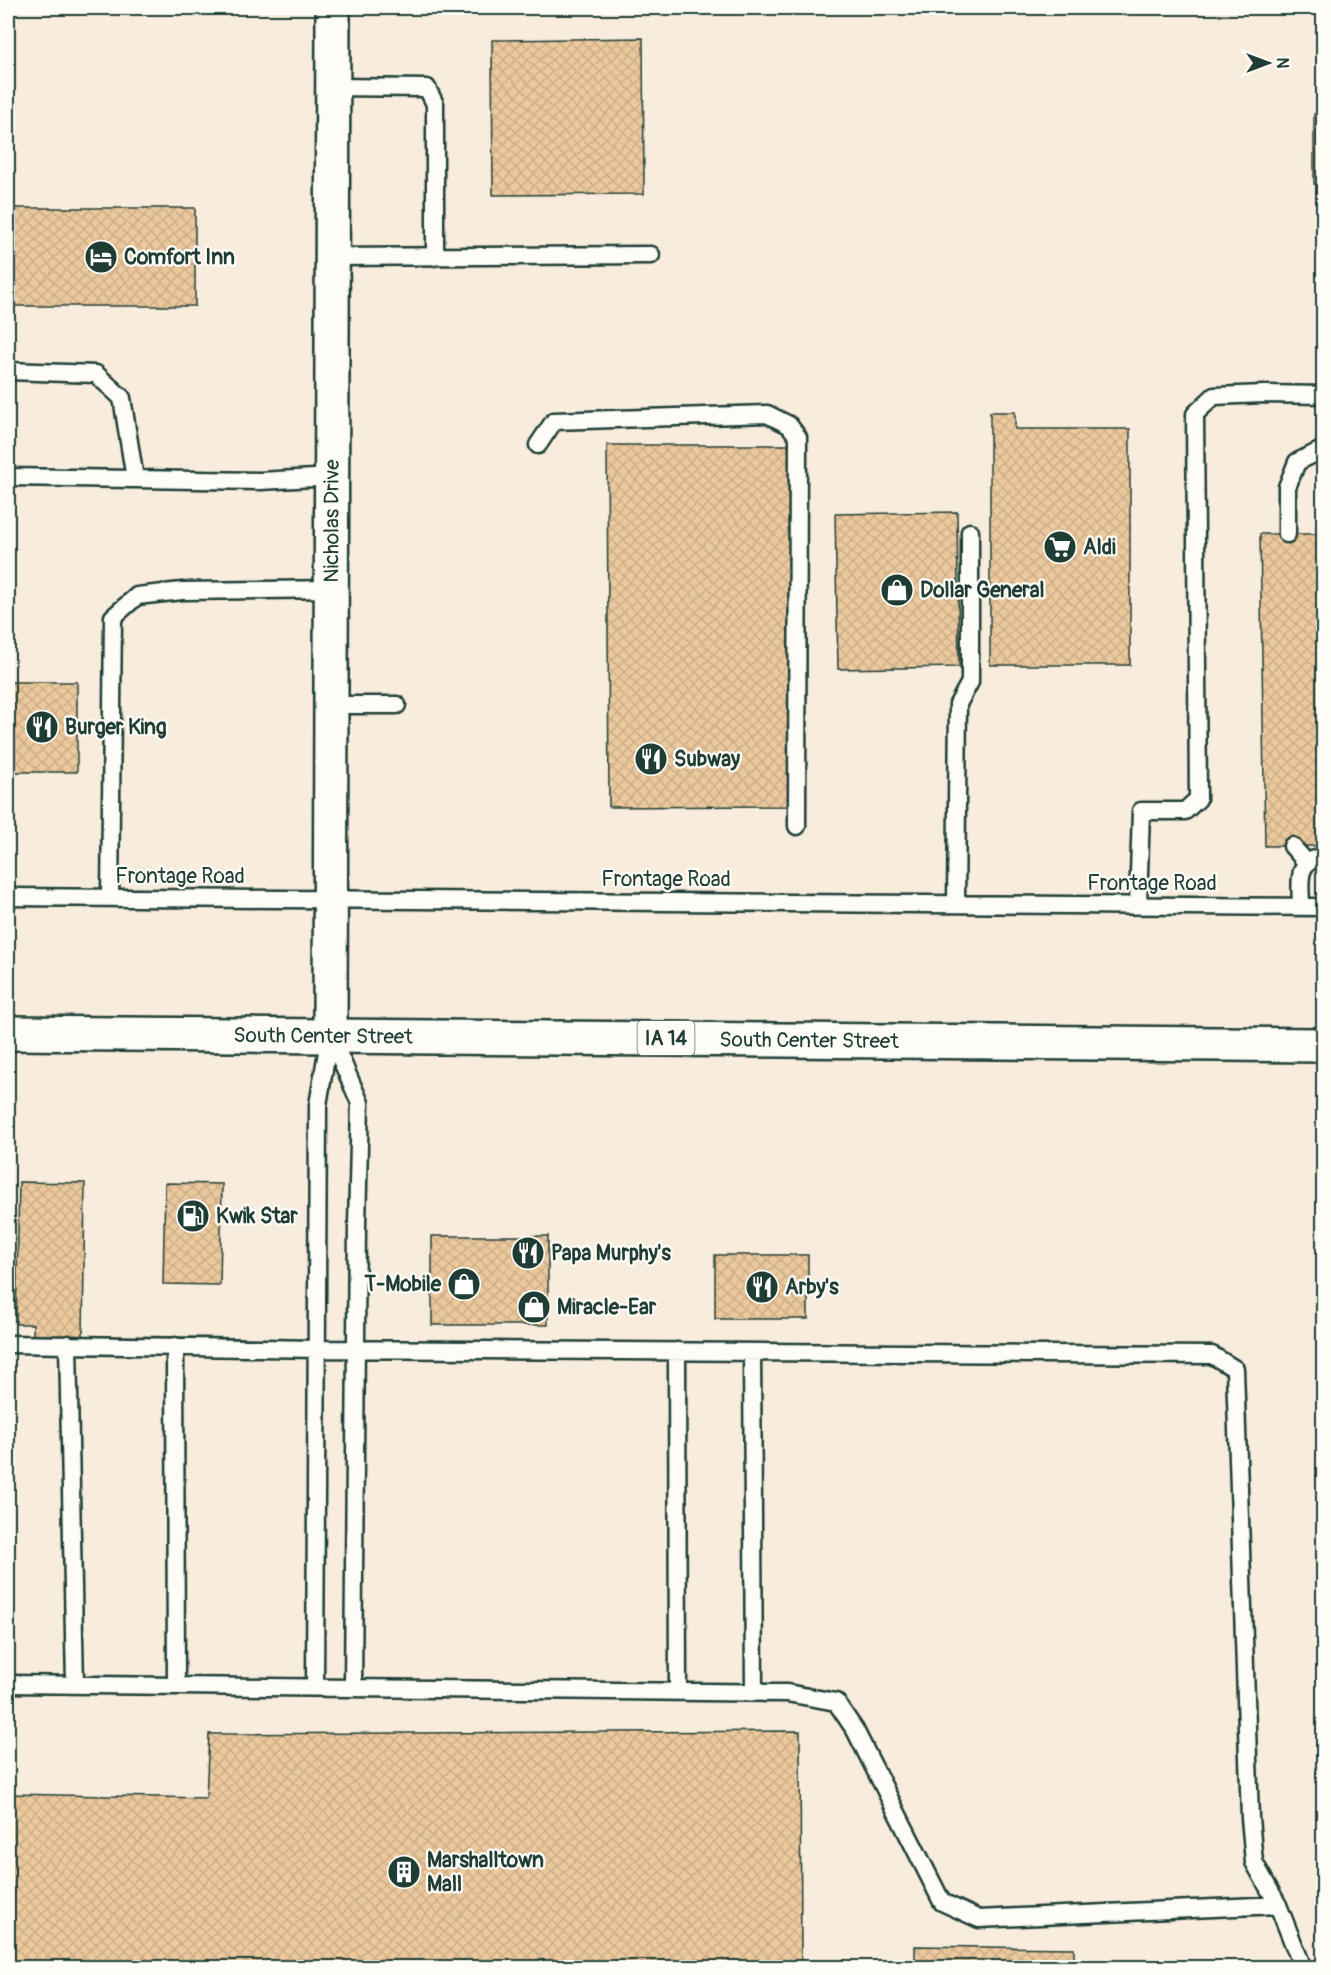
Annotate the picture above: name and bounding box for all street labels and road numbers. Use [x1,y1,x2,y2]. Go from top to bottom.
street label: Nicholas Drive [318,459,346,583]
street label: Frontage Road [115,863,245,890]
street label: Frontage Road [601,866,731,893]
street label: Frontage Road [1087,870,1217,897]
road number: IA 14 [638,1021,694,1055]
street label: South Center Street [233,1022,413,1051]
street label: South Center Street [719,1026,899,1055]

